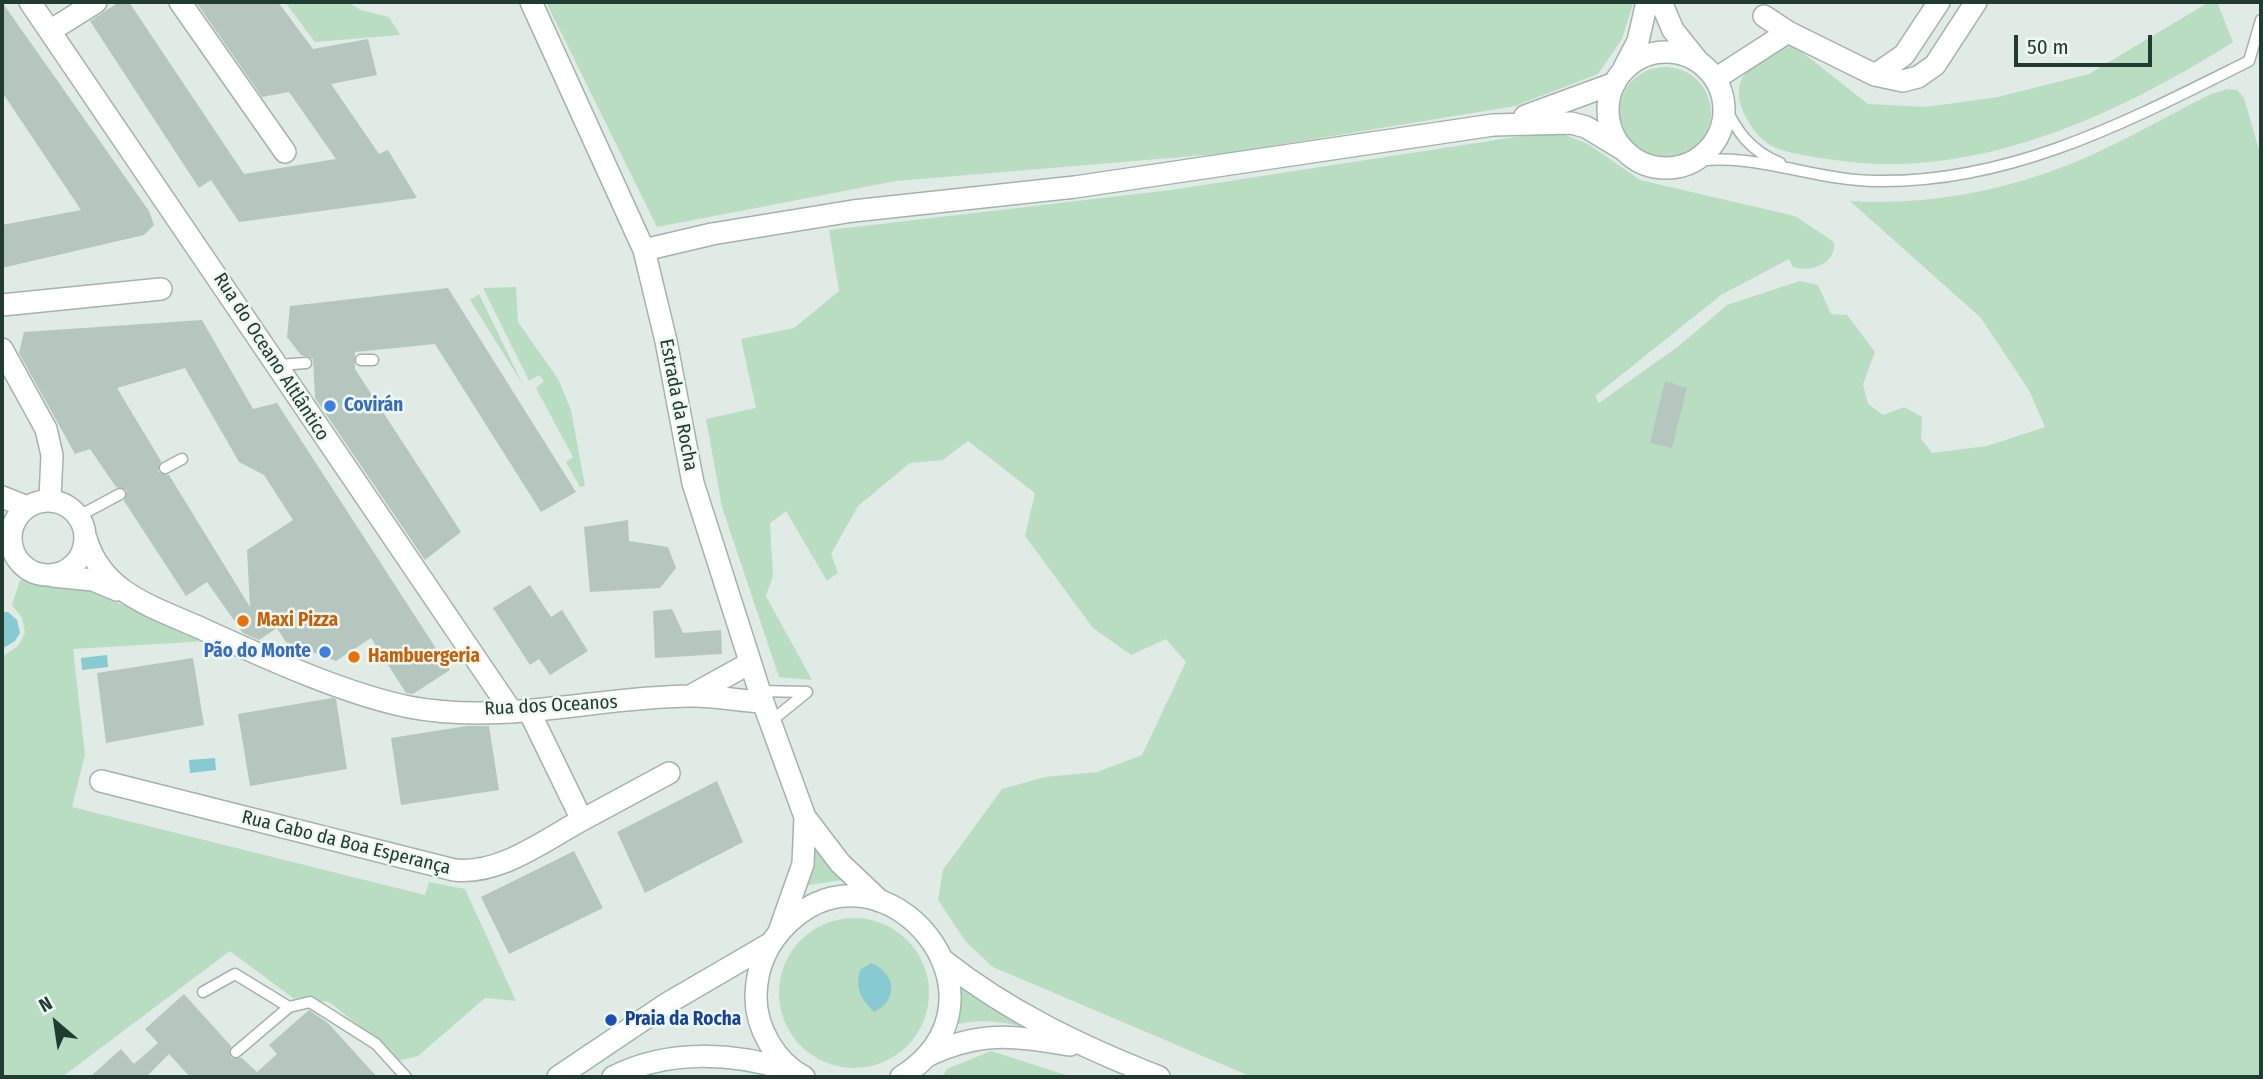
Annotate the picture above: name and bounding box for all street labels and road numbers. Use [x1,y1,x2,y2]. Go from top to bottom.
street label: Rua do Oceano Altlântico [208,269,334,445]
street label: Estrada da Rocha [654,337,702,473]
street label: Rua dos Oceanos [484,691,618,721]
street label: Rua Cabo da Boa Esperança [239,806,453,880]

